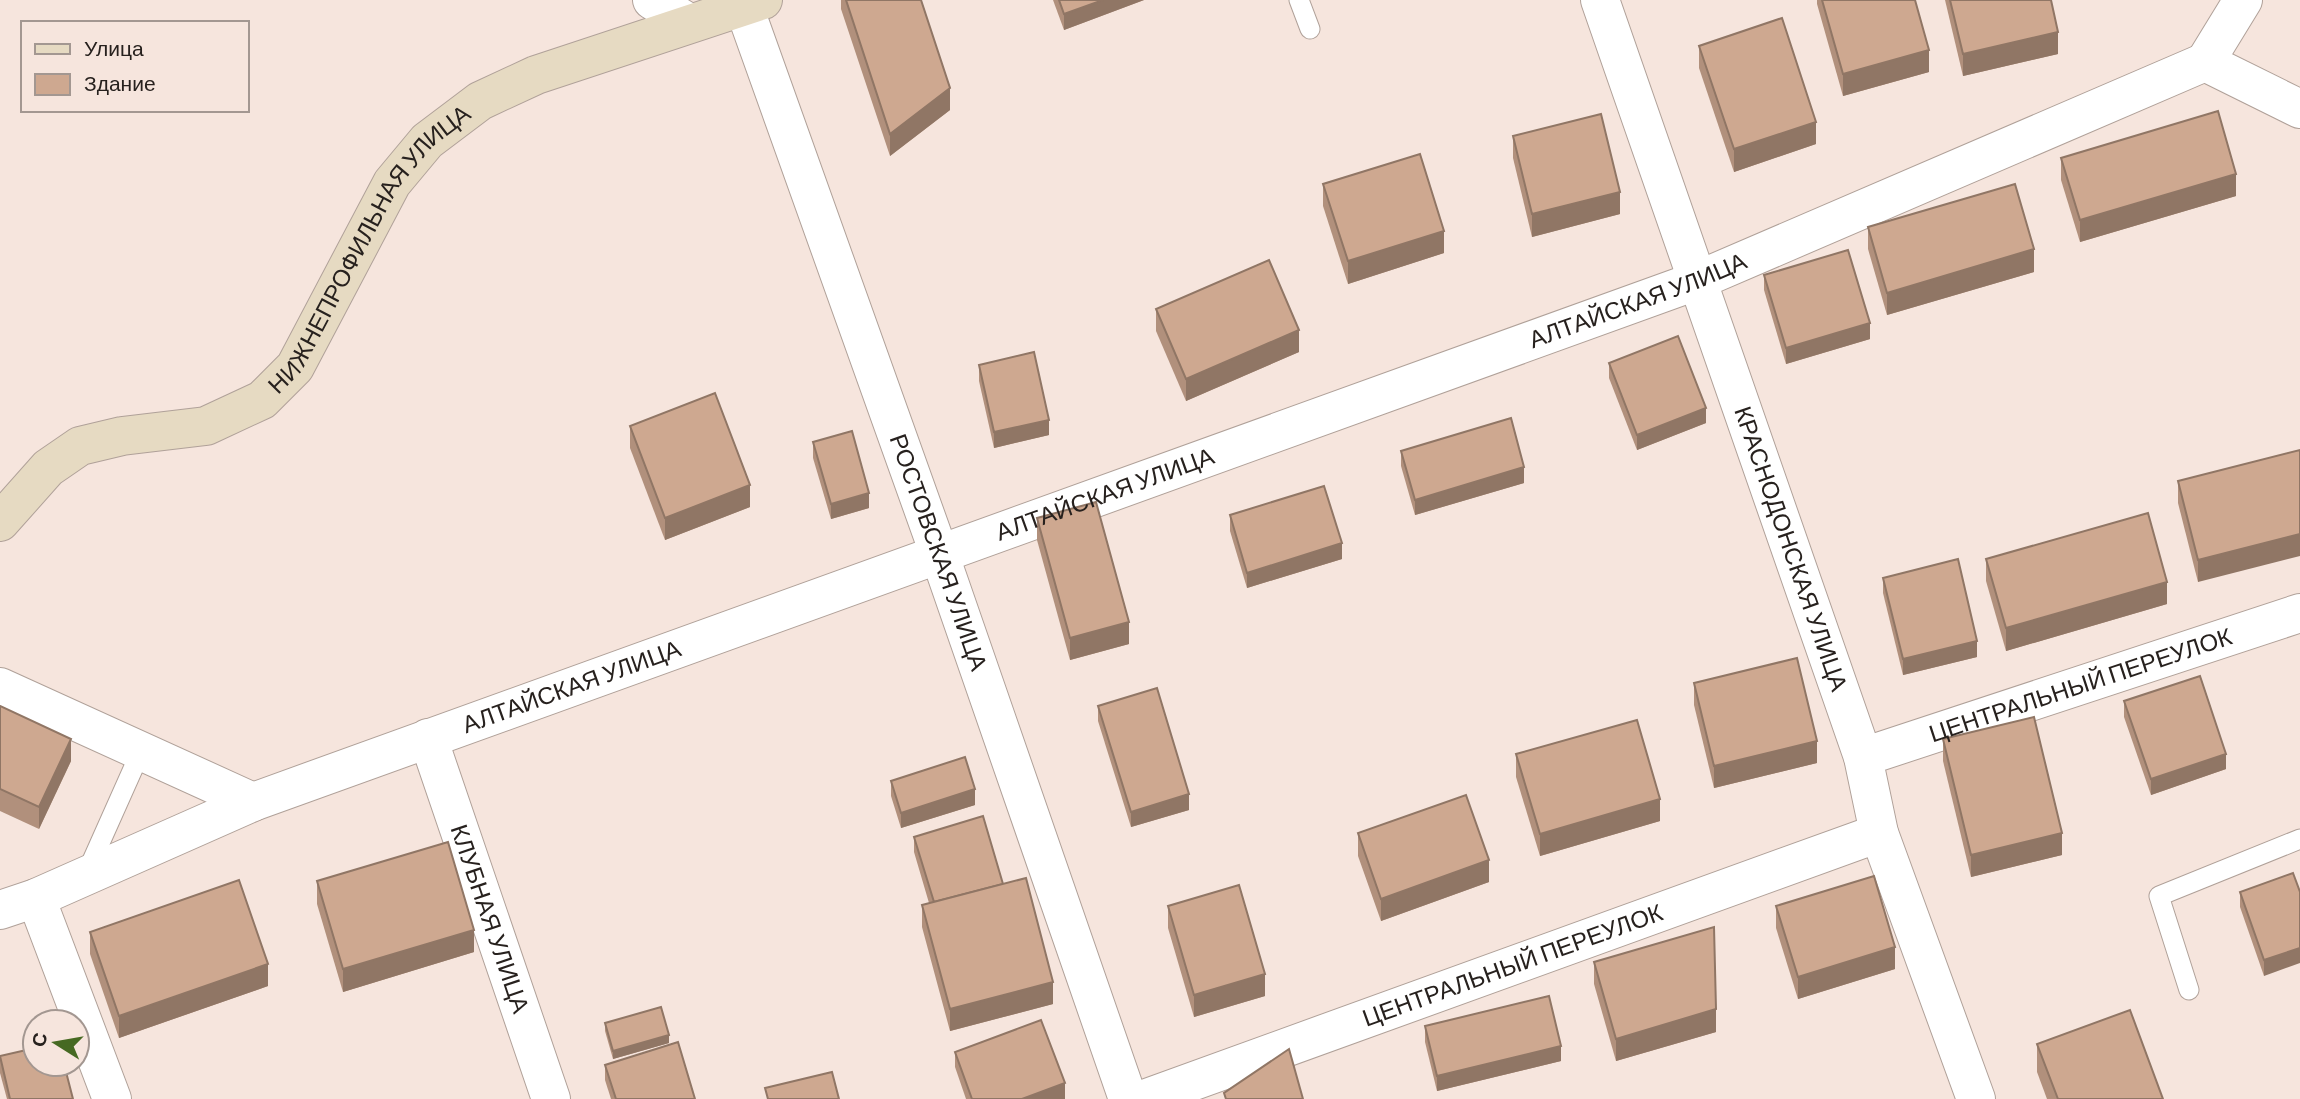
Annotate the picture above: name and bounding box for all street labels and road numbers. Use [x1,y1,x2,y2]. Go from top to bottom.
street label: НИЖНЕПРОФИЛЬНАЯ УЛИЦА [261,98,475,399]
street label: АЛТАЙСКАЯ УЛИЦА [1525,245,1750,353]
street label: КРАСНОДОНСКАЯ УЛИЦА [1729,402,1855,695]
street label: РОСТОВСКАЯ УЛИЦА [885,430,995,674]
street label: АЛТАЙСКАЯ УЛИЦА [991,440,1218,546]
street label: ЦЕНТРАЛЬНЫЙ ПЕРЕУЛОК [1925,621,2235,747]
street label: АЛТАЙСКАЯ УЛИЦА [458,633,684,738]
street label: КЛУБНАЯ УЛИЦА [445,820,537,1016]
street label: ЦЕНТРАЛЬНЫЙ ПЕРЕУЛОК [1358,897,1666,1032]

